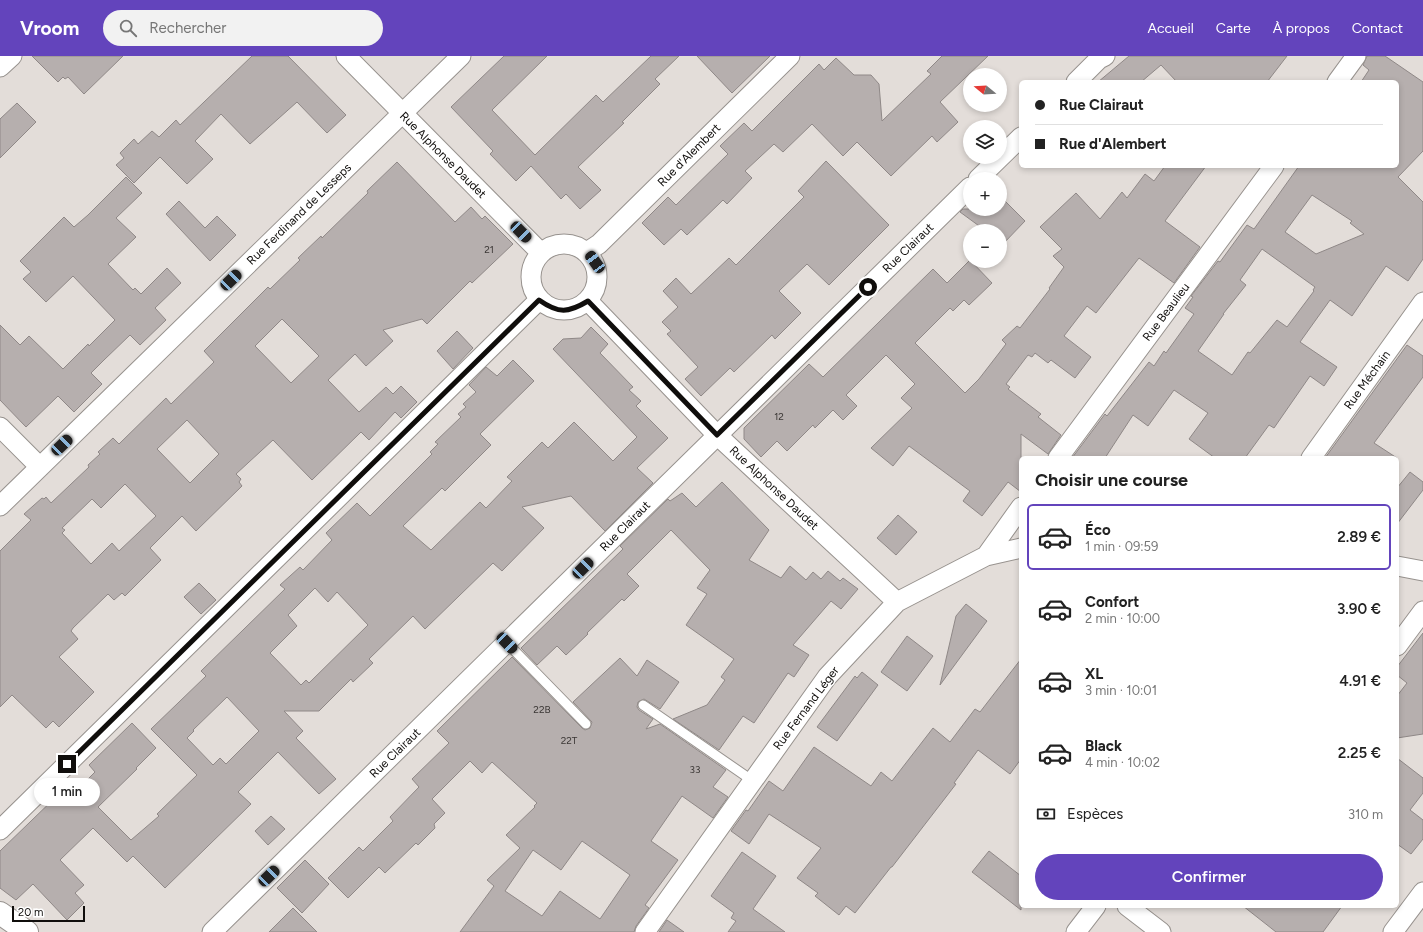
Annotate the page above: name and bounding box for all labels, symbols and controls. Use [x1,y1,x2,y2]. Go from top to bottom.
search box [103,10,383,46]
text: Vroom [20,17,79,40]
icon: search [117,17,139,39]
text: Rechercher [149,19,226,37]
text: Accueil [1148,20,1194,37]
text: Carte [1216,20,1251,37]
text: À propos [1273,20,1330,37]
text: Contact [1352,20,1403,37]
north arrow [963,68,1007,112]
map controls [963,68,1007,268]
text: Rue Clairaut [1059,96,1144,114]
street label: Rue Alphonse Daudet [397,109,489,201]
street label: Rue d'Alembert [655,120,724,189]
button: layers [963,120,1007,164]
text: Rue d'Alembert [1059,135,1166,153]
street label: Rue Ferdinand de Lesseps [244,160,354,268]
button: + [963,172,1007,216]
car [508,219,534,245]
street label: Rue Clairaut [880,220,937,276]
button: − [963,224,1007,268]
house number: 21 [484,243,494,256]
car [583,249,607,275]
car [218,267,244,293]
route start [859,278,877,296]
street label: Rue Beaulieu [1140,280,1192,344]
street label: Rue Méchain [1341,348,1393,412]
house number: 12 [774,410,784,423]
car [49,432,75,458]
street label: Rue Alphonse Daudet [727,443,822,533]
text: Choisir une course [1035,469,1188,491]
street label: Rue Clairaut [597,498,653,554]
icon: car [1037,519,1073,555]
text: Éco [1085,521,1111,539]
text: 2.89 € [1337,528,1381,546]
text: 1 min · 09:59 [1085,539,1158,554]
car [570,555,596,581]
icon: car [1037,591,1073,627]
text: Confort [1085,593,1139,611]
text: 3.90 € [1337,600,1381,618]
text: 2 min · 10:00 [1085,611,1160,626]
car [494,630,520,656]
icon: car [1037,663,1073,699]
street label: Rue Fernand Léger [770,664,842,752]
text: XL [1085,665,1103,683]
text: 4.91 € [1339,672,1381,690]
text: 3 min · 10:01 [1085,683,1157,698]
house number: 22B [533,703,551,716]
street label: Rue Clairaut [367,725,424,781]
house number: 22T [561,734,578,747]
icon: car [1037,735,1073,771]
text: Black [1085,737,1122,755]
text: 2.25 € [1338,744,1381,762]
route end [58,755,76,773]
text: 4 min · 10:02 [1085,755,1160,770]
house number: 33 [690,763,700,776]
callout: 1 min [34,778,100,806]
text: 1 min [52,784,82,799]
icon: cash [1035,803,1057,825]
text: Espèces [1067,805,1123,823]
text: 310 m [1348,807,1383,822]
button: Confirmer [1035,854,1383,900]
car [256,863,282,889]
scale bar [12,904,85,923]
text: 20 m [18,906,43,919]

